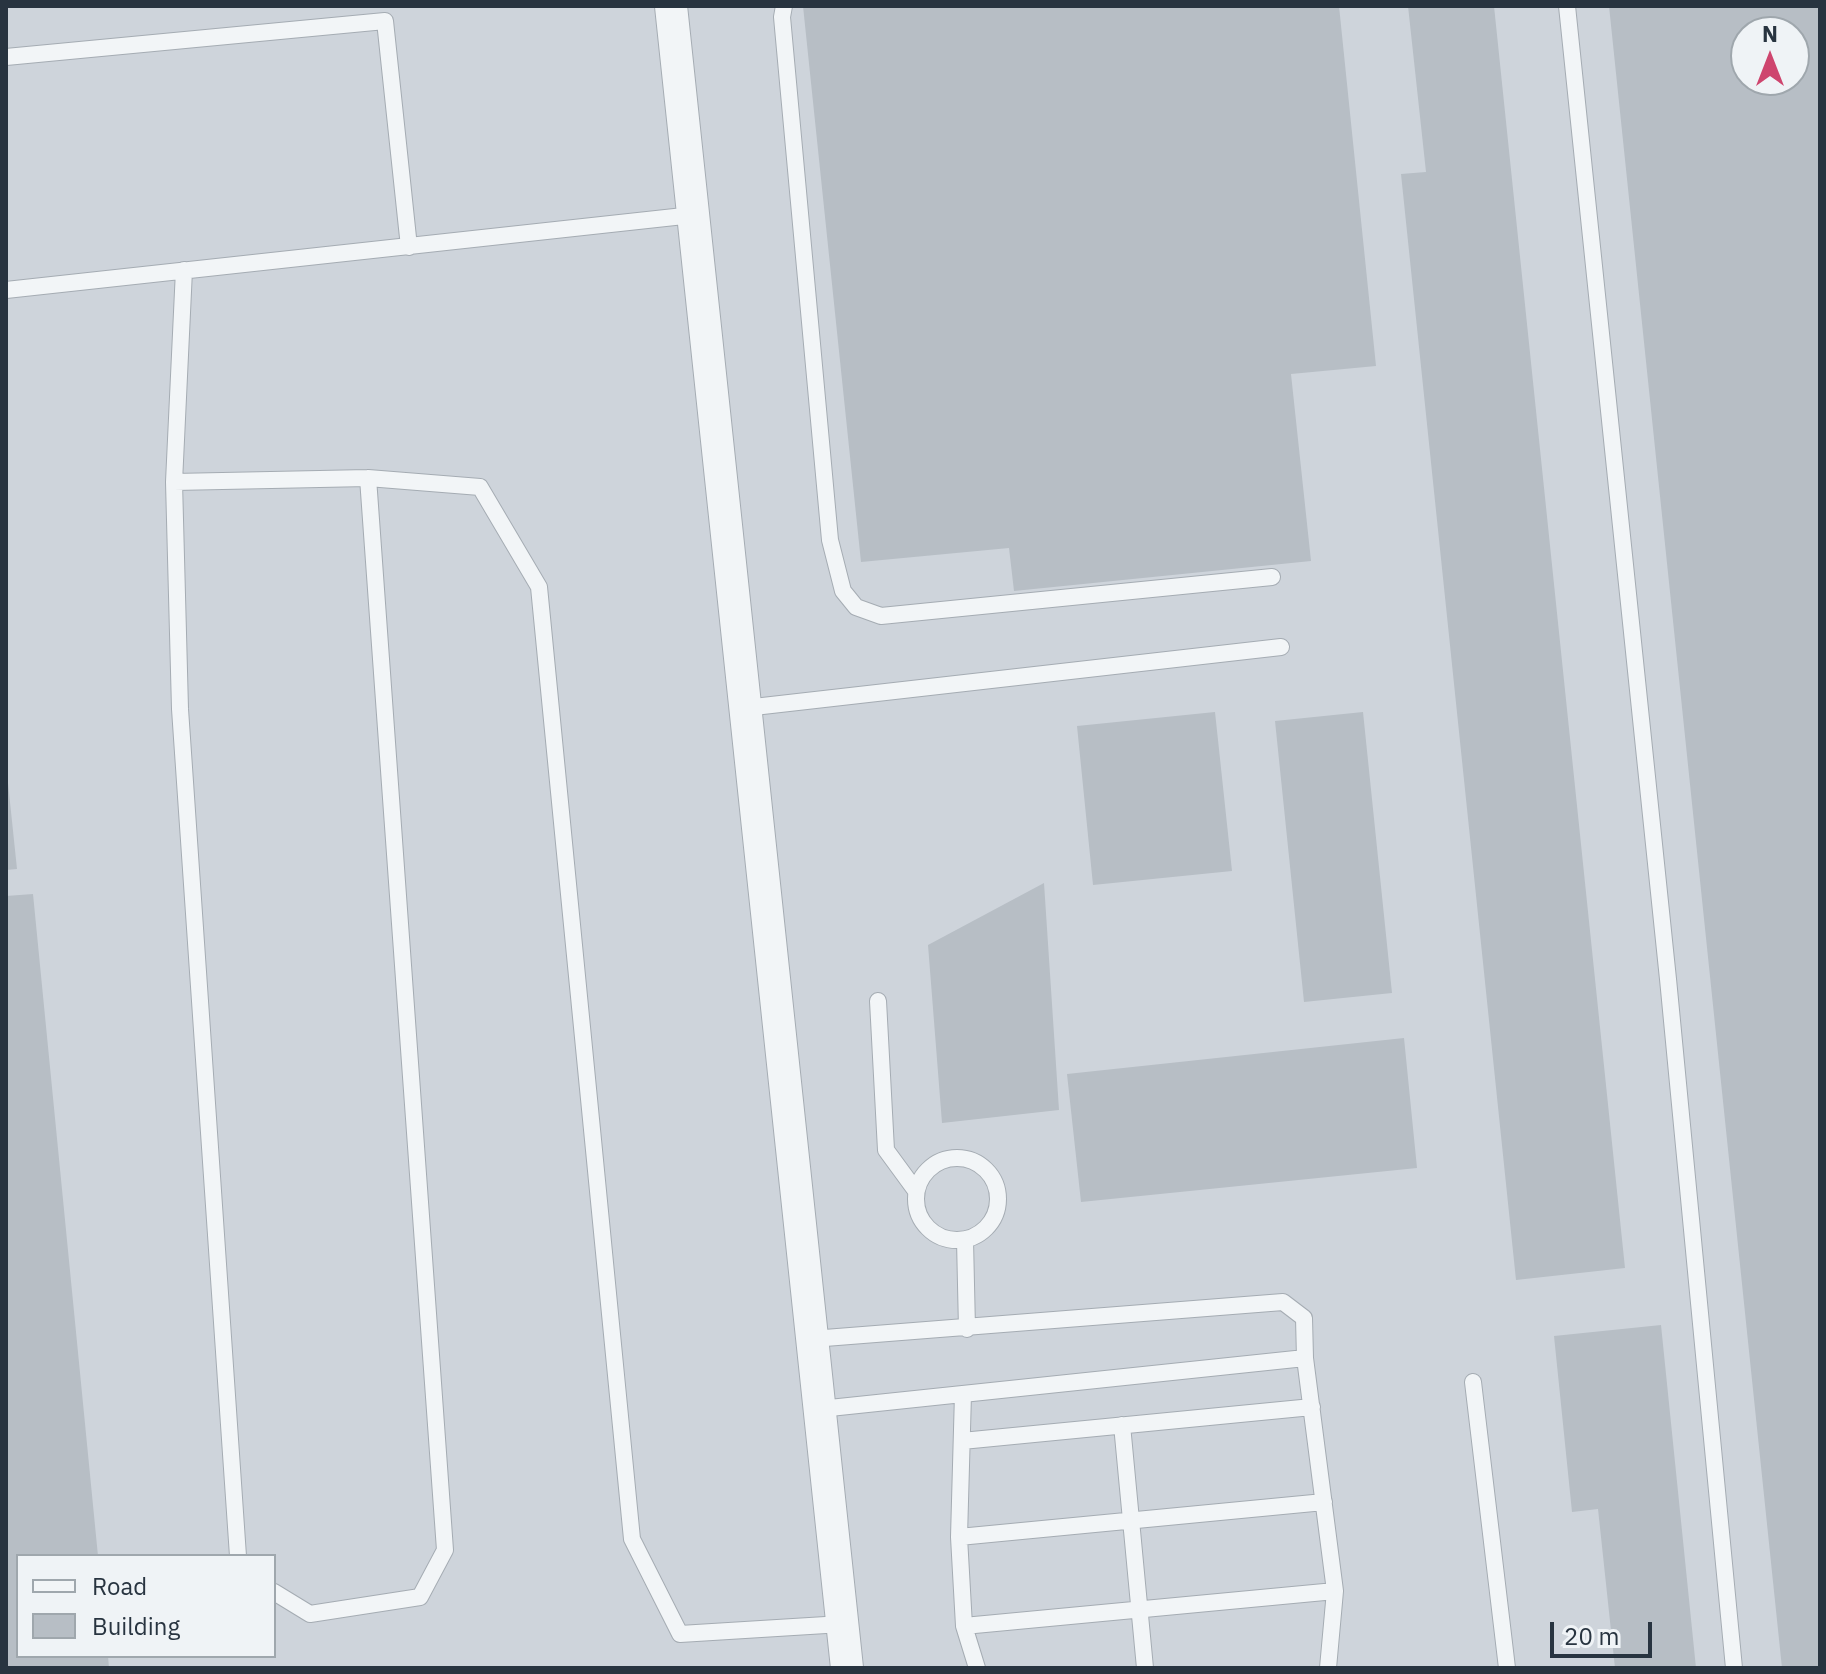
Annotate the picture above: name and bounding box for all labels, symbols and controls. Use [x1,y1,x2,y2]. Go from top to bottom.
north arrow [1730,16,1810,96]
text: N [1762,19,1778,48]
legend [16,1554,276,1658]
text: Road [92,1570,147,1602]
scale bar [1554,1606,1656,1656]
text: Building [92,1610,180,1642]
text: 20 m [1564,1620,1619,1652]

